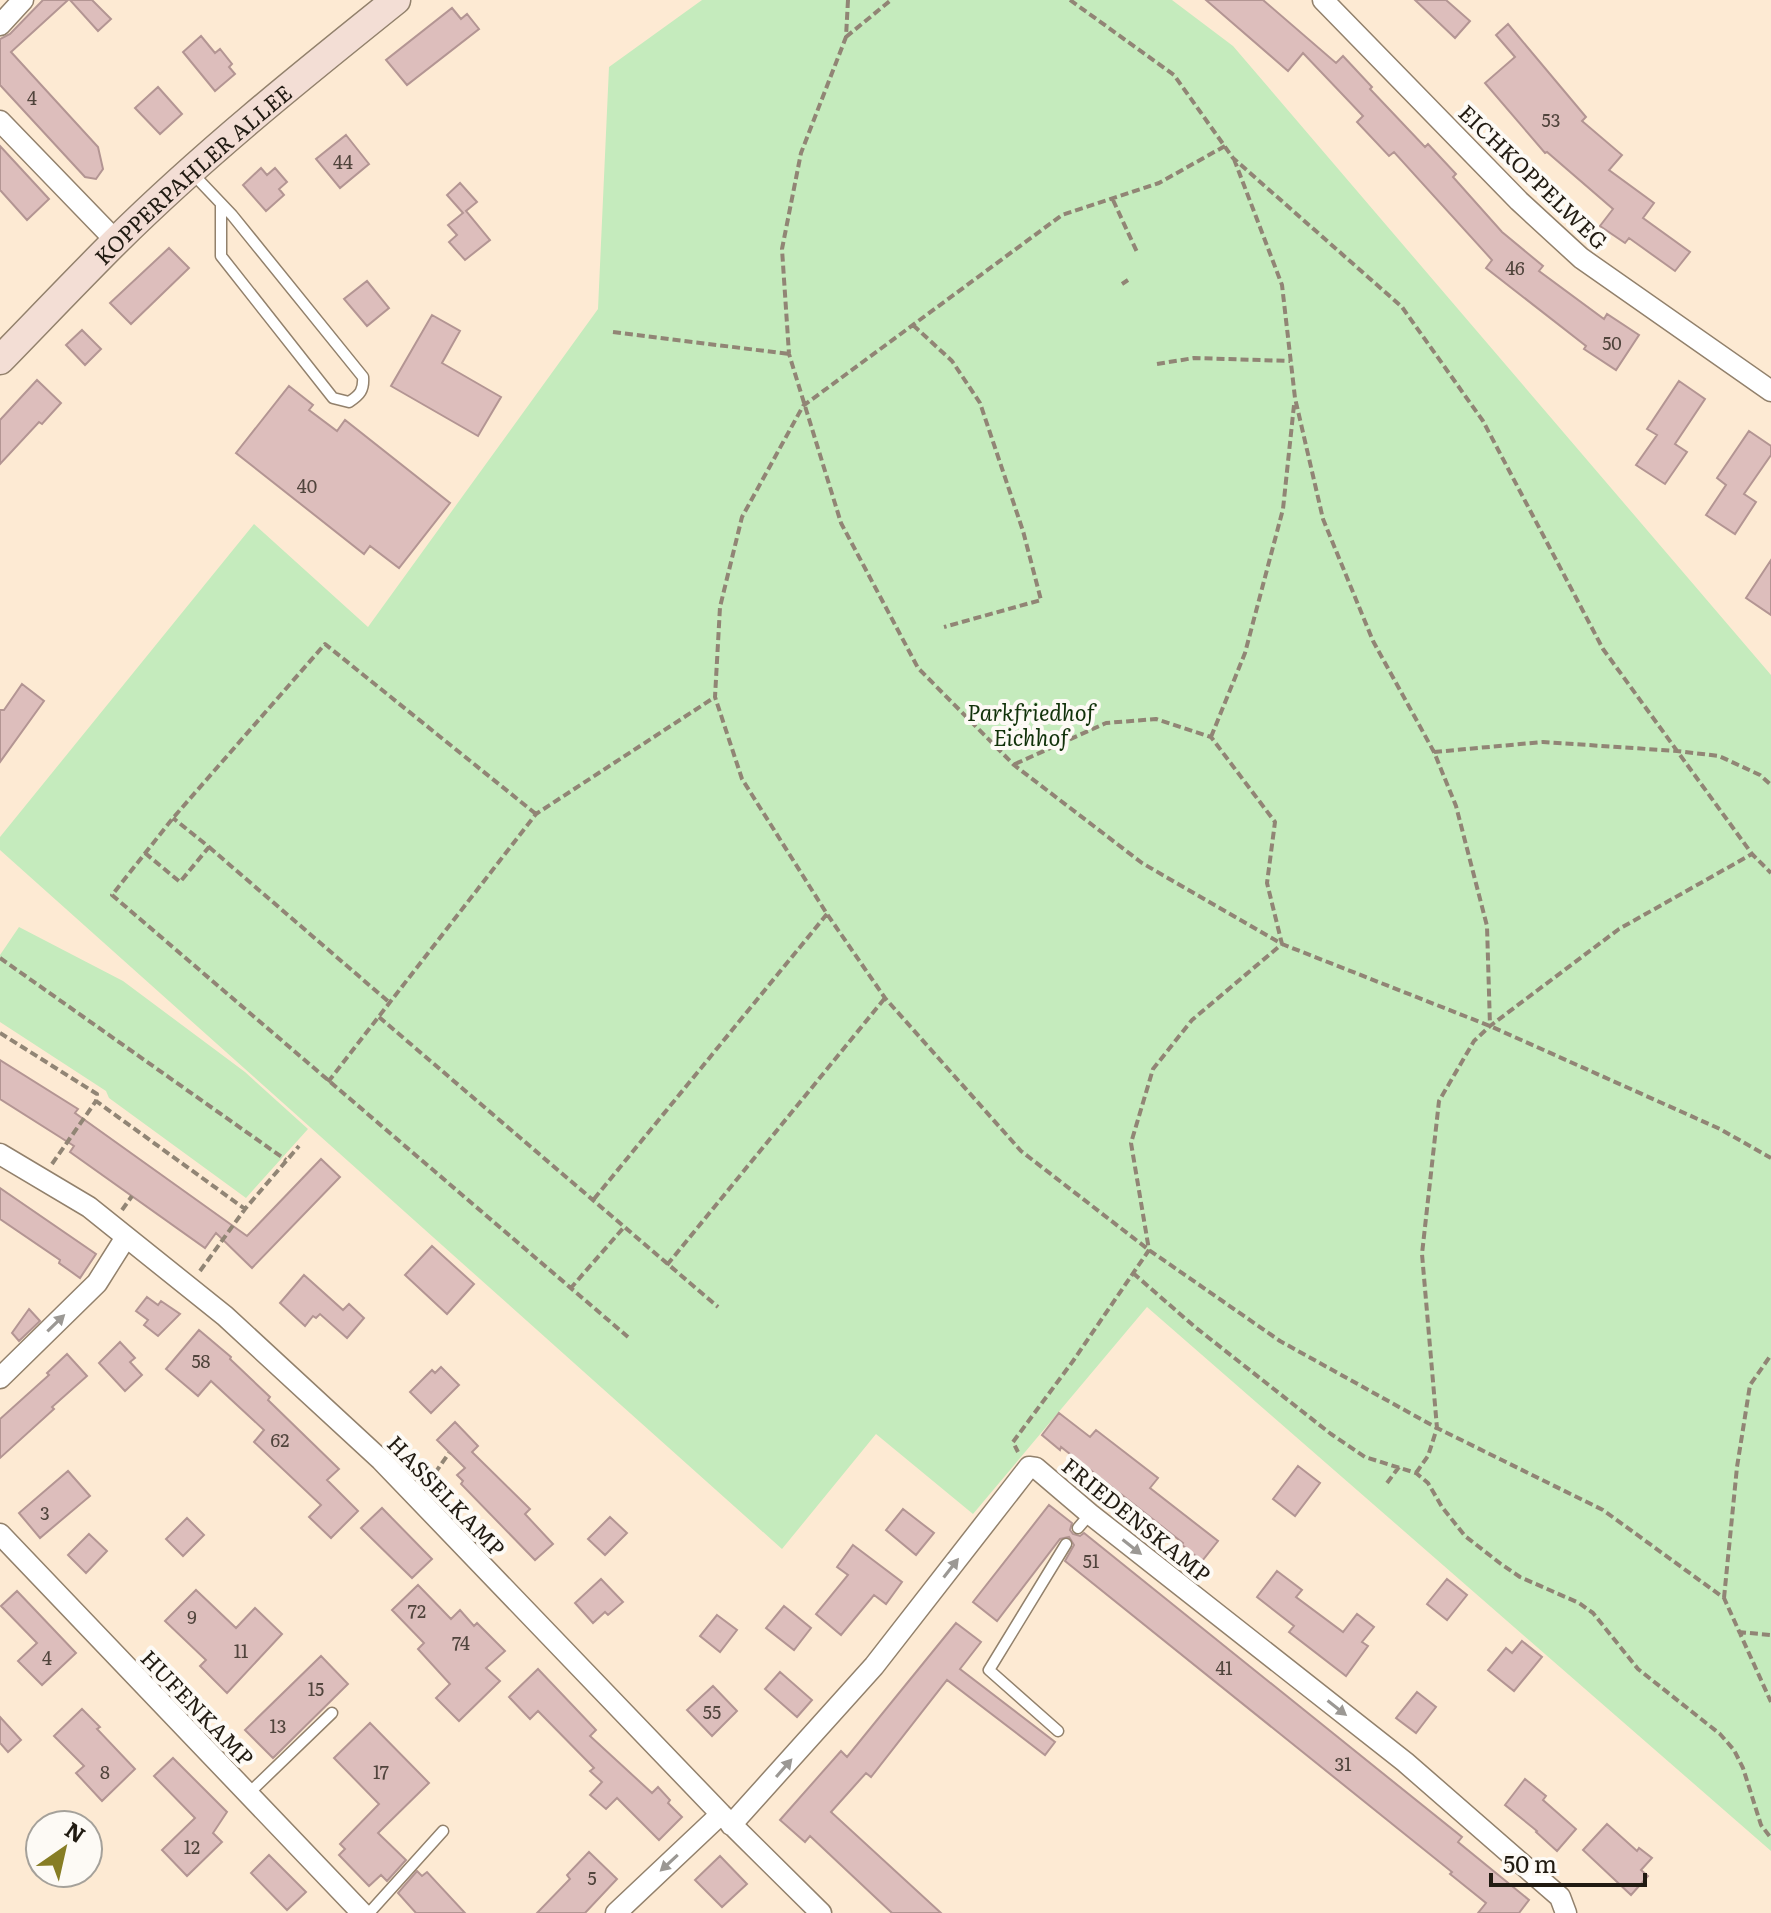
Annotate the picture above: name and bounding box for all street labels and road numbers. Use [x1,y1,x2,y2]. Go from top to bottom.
street label: KOPPERPAHLER ALLEE [86,75,298,271]
street label: EICHKOPPELWEG [1452,96,1616,256]
street label: HASSELKAMP [381,1427,513,1563]
street label: FRIEDENSKAMP [1056,1449,1218,1589]
street label: HUFENKAMP [134,1641,262,1773]

